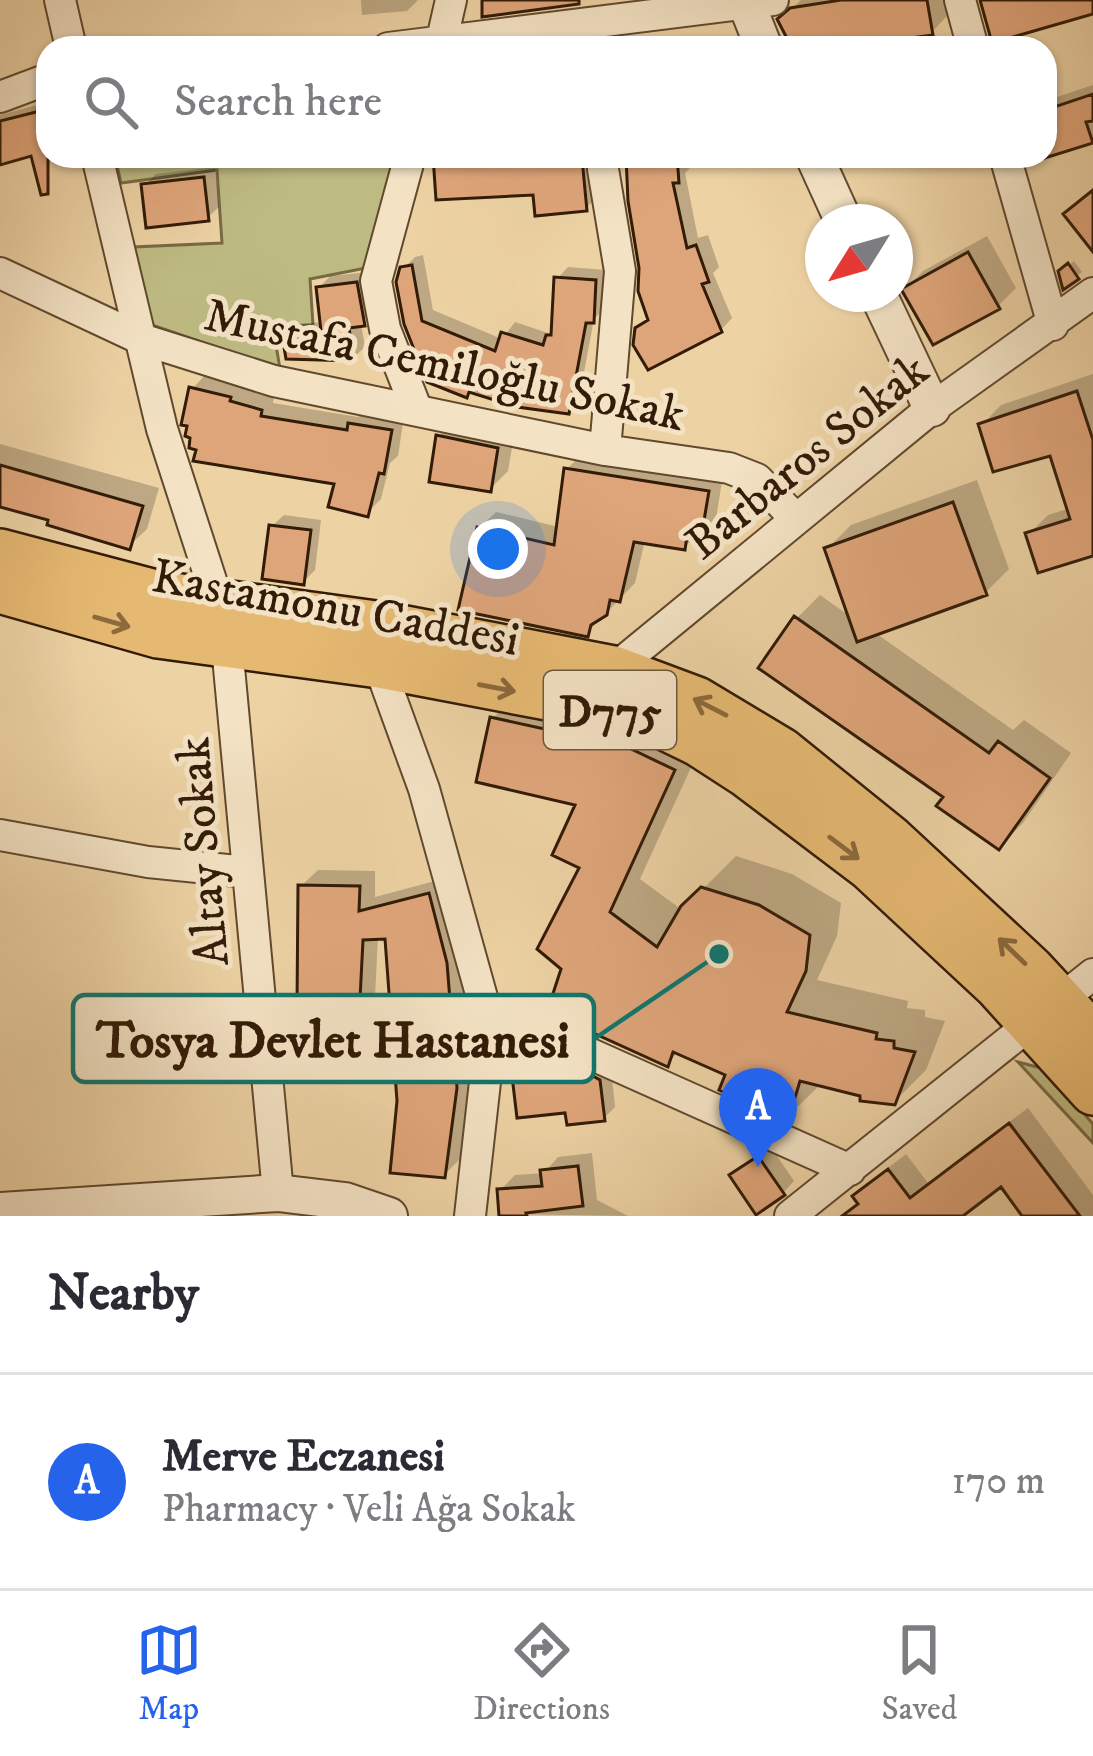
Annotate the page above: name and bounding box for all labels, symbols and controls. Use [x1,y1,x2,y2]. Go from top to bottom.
search box [36,36,1057,168]
icon: search [78,69,144,135]
text: Search here [174,74,382,130]
north arrow [805,204,913,312]
street label: Mustafa Cemiloğlu Sokak [199,286,690,446]
street label: Barbaros Sokak [674,341,942,574]
your location [468,519,528,579]
street label: Kastamonu Caddesi [147,547,524,671]
one-way arrow [93,613,131,635]
road number: D775 [544,671,676,749]
one-way arrow [476,678,515,700]
one-way arrow [693,695,728,718]
street label: Altay Sokak [164,735,244,969]
one-way arrow [827,835,860,860]
one-way arrow [998,938,1028,966]
callout: Tosya Devlet Hastanesi [73,995,594,1082]
text: Tosya Devlet Hastanesi [95,1010,570,1074]
pin: A [719,1068,797,1167]
text: Nearby [48,1262,199,1326]
text: Merve Eczanesi [162,1429,445,1485]
text: A [75,1457,99,1506]
text: 170 m [951,1457,1045,1506]
text: Pharmacy · Veli Ağa Sokak [162,1485,576,1534]
tab: Map [136,1617,202,1730]
tab: Directions [473,1617,610,1730]
tab: Saved [881,1617,957,1730]

